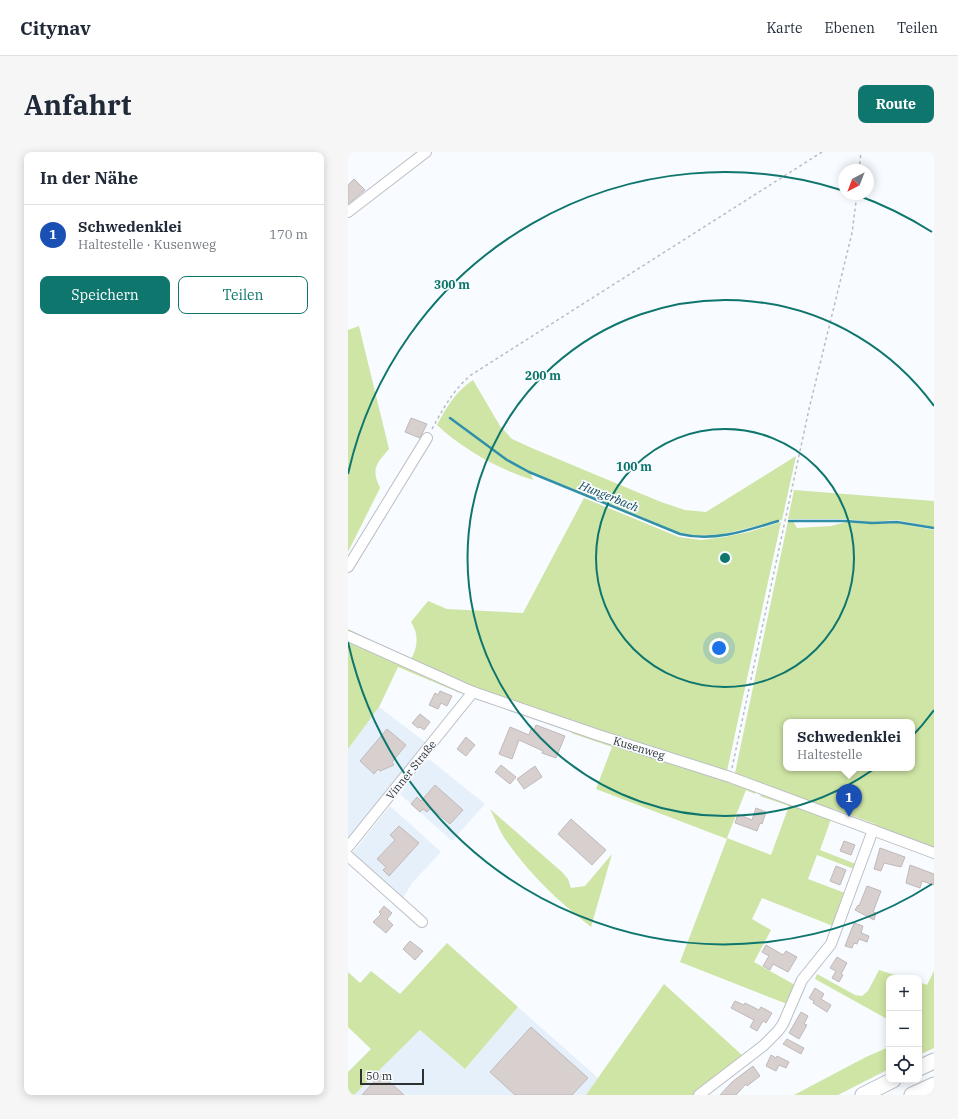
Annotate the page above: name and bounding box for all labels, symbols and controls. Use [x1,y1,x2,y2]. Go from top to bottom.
text: Citynav [20,16,91,40]
text: Karte [766,19,803,37]
text: Ebenen [825,19,875,37]
text: Teilen [897,19,938,37]
button: Route [858,85,934,123]
text: Anfahrt [24,86,132,123]
north arrow [838,164,874,200]
text: In der Nähe [40,167,138,189]
text: Schwedenklei [78,217,182,236]
text: 1 [49,226,57,243]
text: 170 m [269,226,308,243]
text: Haltestelle · Kusenweg [78,236,216,253]
button: Speichern [40,276,170,314]
button: Teilen [178,276,308,314]
text: 300 m [434,277,470,292]
text: 200 m [525,368,561,383]
text: 100 m [616,459,652,474]
water label: Hungerbach [576,477,641,515]
centre of rings [718,551,732,565]
your location [709,638,729,658]
popup [783,719,915,771]
text: Schwedenklei [797,727,901,746]
street label: Kusenweg [612,734,666,762]
street label: Vinner Straße [383,737,439,802]
text: Haltestelle [797,746,862,763]
pin: 1 [836,784,862,817]
map controls [886,975,922,1083]
button: + [886,975,922,1011]
button: − [886,1011,922,1047]
button: locate [886,1047,922,1083]
scale bar [360,1067,424,1086]
text: 50 m [366,1069,392,1083]

